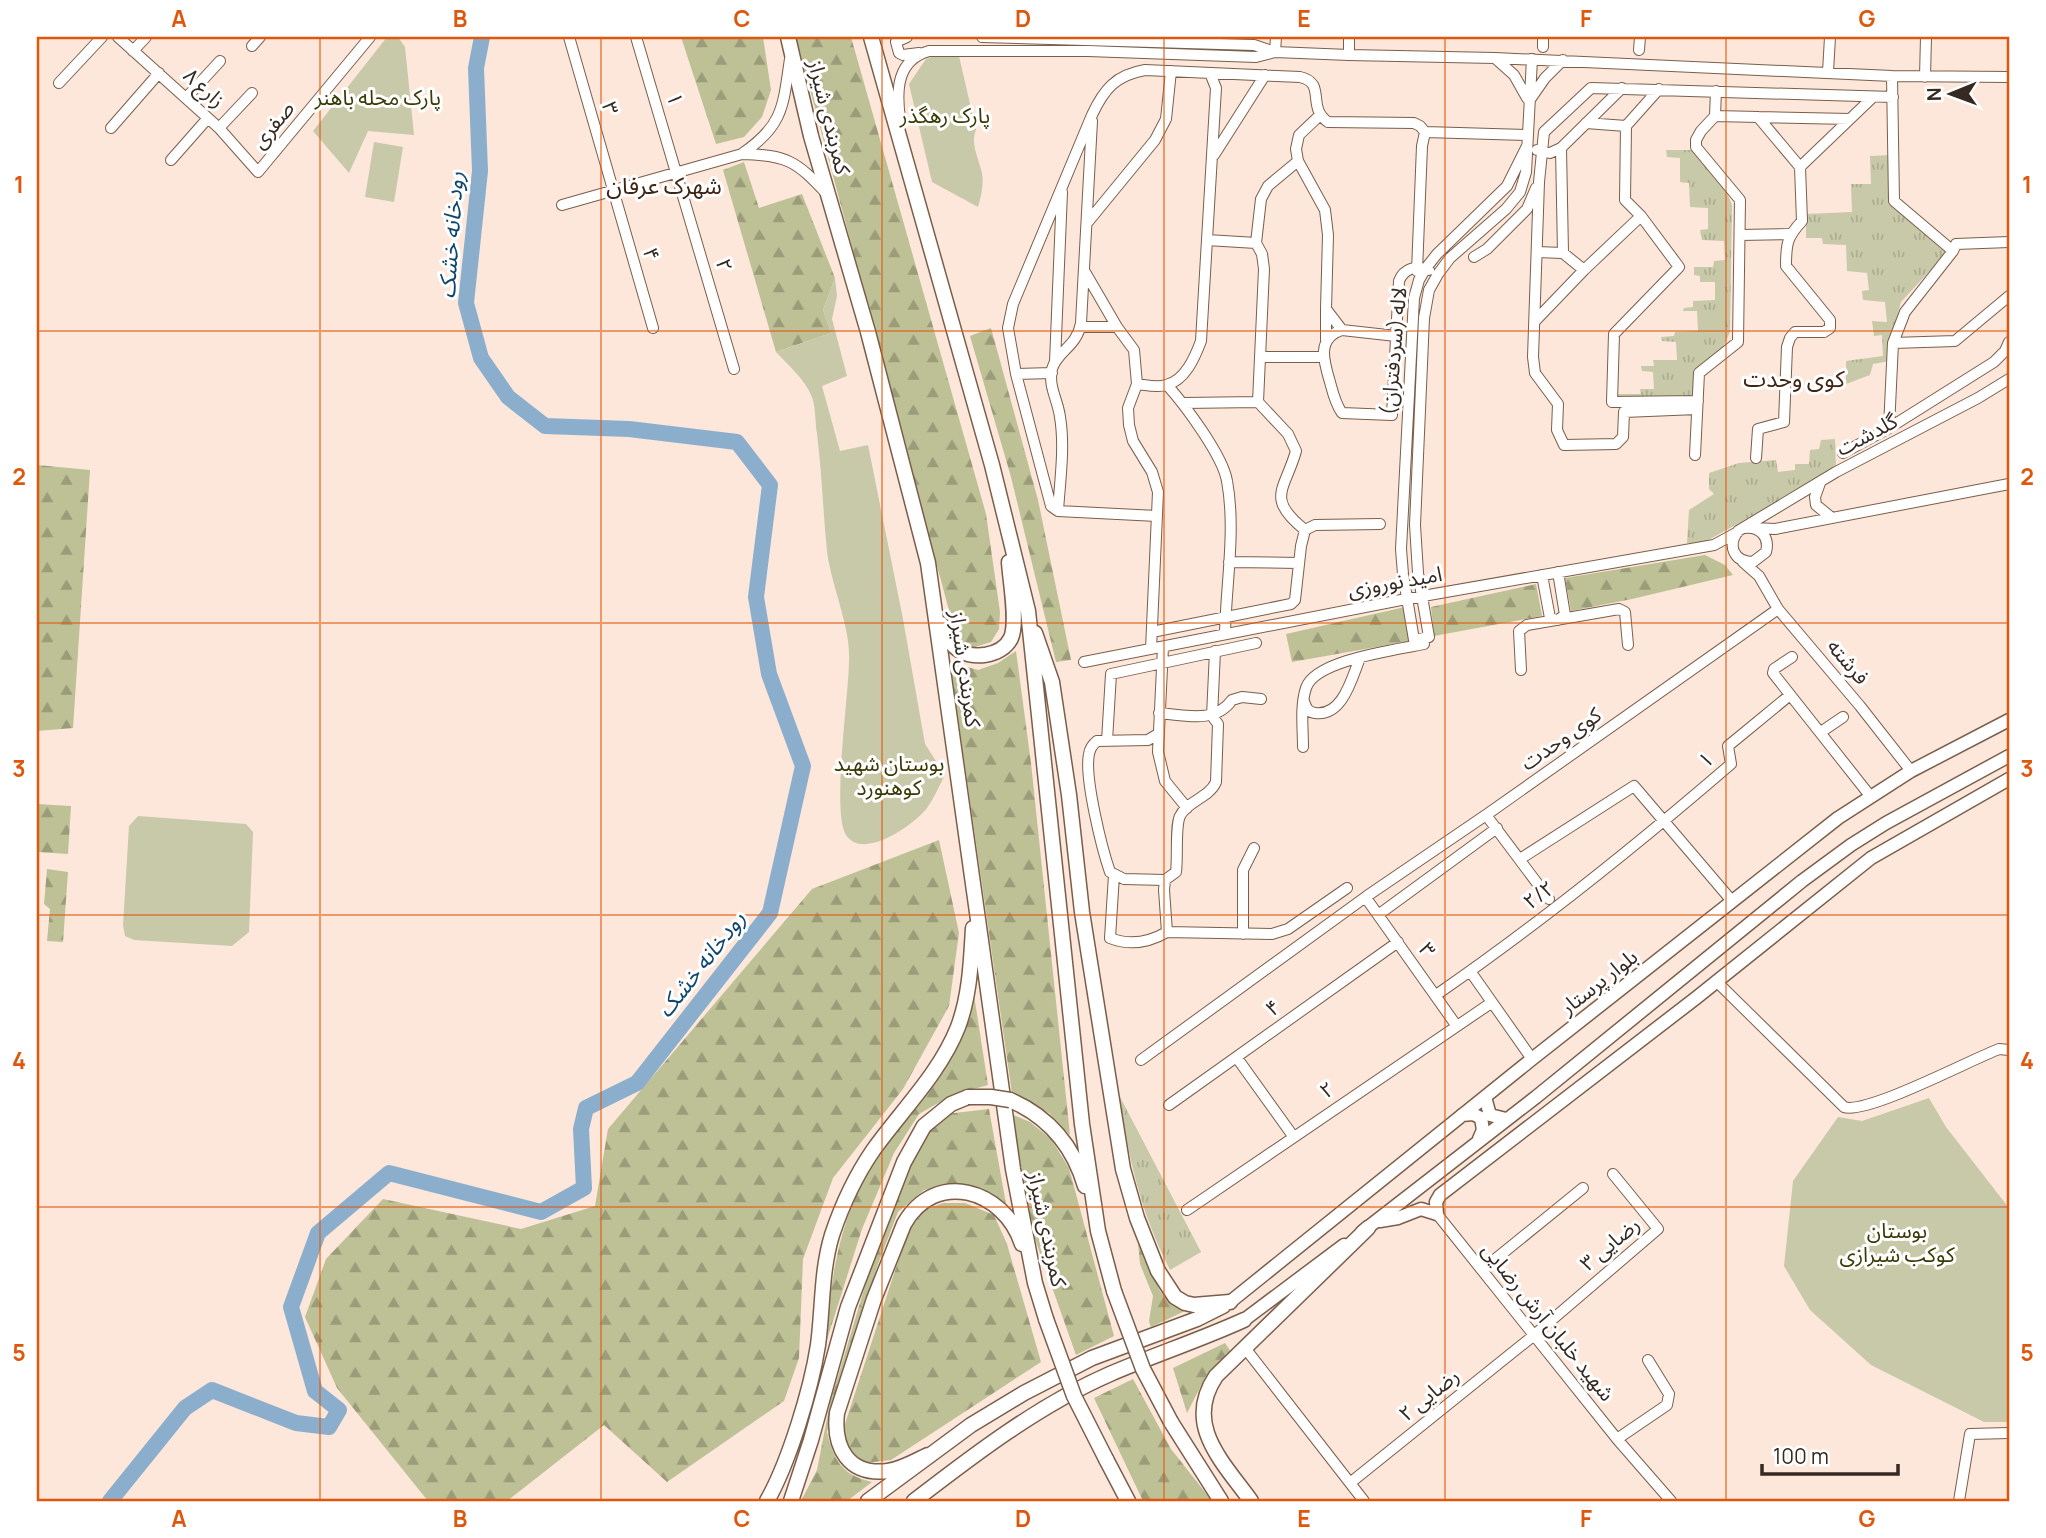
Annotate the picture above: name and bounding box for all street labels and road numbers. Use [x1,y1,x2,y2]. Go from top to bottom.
street label: کمربندی شیراز [802,55,858,177]
street label: ۸ زارع [177,61,231,115]
street label: ۱ [661,89,691,108]
street label: صفری [244,95,300,154]
street label: ۳ [596,98,626,117]
street label: ۴ [637,244,667,263]
street label: ۲ [710,255,740,274]
street label: لاله (سردفتران) [1373,286,1413,416]
street label: گلدشت [1831,406,1902,462]
street label: امید نوروزی [1345,559,1444,603]
street label: کمربندی شیراز [944,608,988,729]
street label: فرشته [1821,633,1876,690]
street label: کوی وحدت [1515,700,1607,776]
street label: ۱ [1692,745,1719,774]
street label: ۲/۲ [1517,873,1560,915]
street label: ۳ [1413,936,1443,963]
street label: بلوار پرستار [1553,942,1643,1021]
street label: ۴ [1259,992,1286,1022]
street label: ۲ [1314,1074,1339,1104]
street label: کمربندی شیراز [1022,1167,1074,1289]
street label: رضایی ۳ [1574,1210,1645,1276]
street label: شهید خلبان آرش رضایی [1476,1236,1621,1406]
street label: رضایی ۲ [1392,1361,1464,1427]

